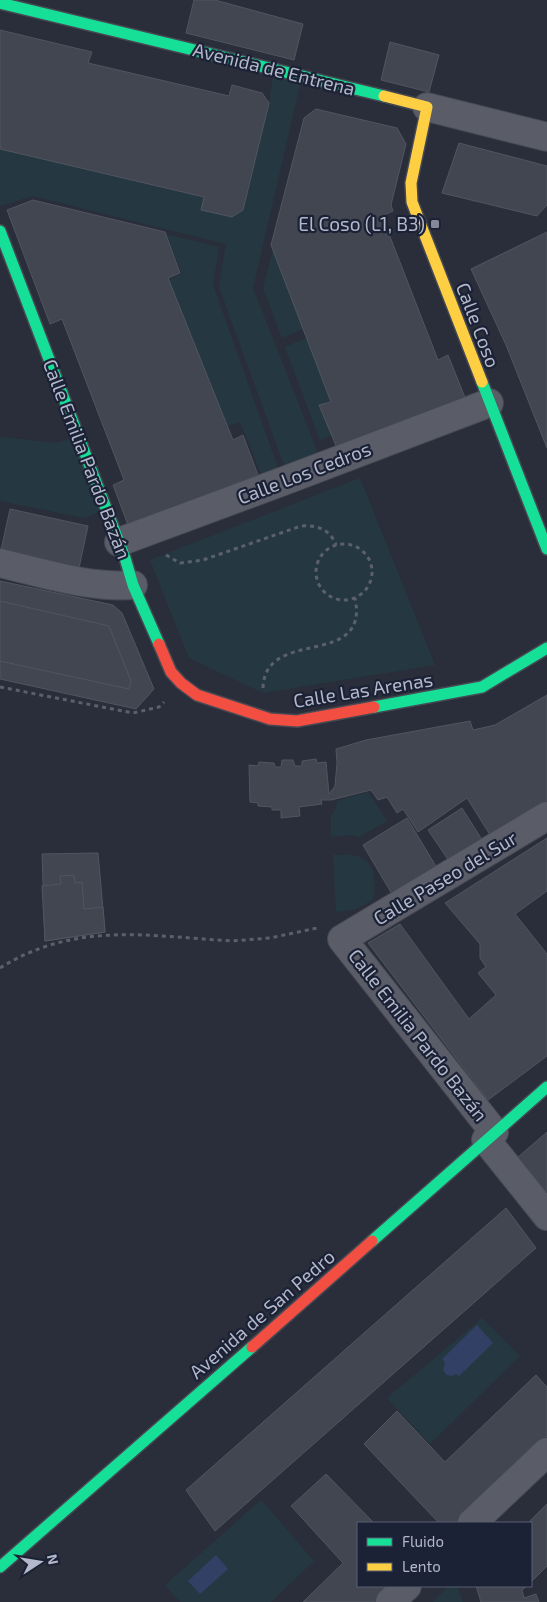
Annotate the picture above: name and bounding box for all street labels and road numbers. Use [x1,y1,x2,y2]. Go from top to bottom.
street label: Avenida de Entrena [191,37,358,100]
street label: Calle Coso [452,279,505,371]
street label: Calle Emilia Pardo Bazán [39,356,136,562]
street label: Calle Los Cedros [234,437,374,509]
street label: Calle Las Arenas [291,667,434,712]
street label: Calle Paseo del Sur [369,826,521,929]
street label: Calle Emilia Pardo Bazán [344,944,493,1125]
street label: Avenida de San Pedro [184,1244,339,1383]

